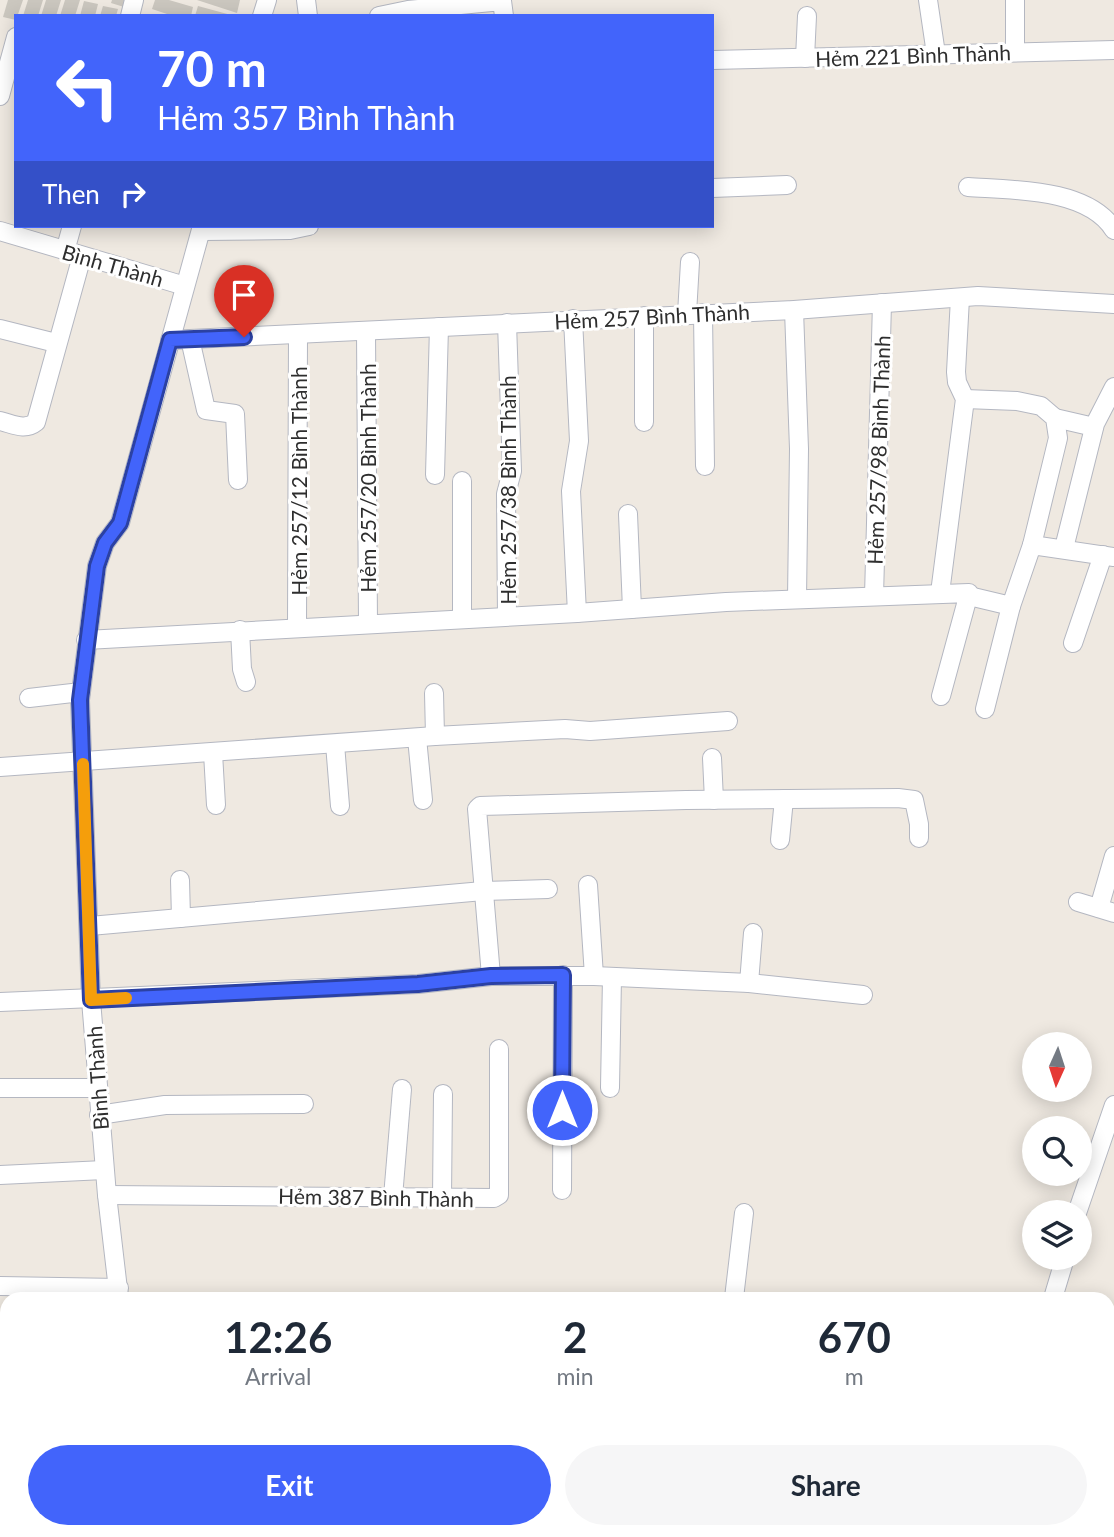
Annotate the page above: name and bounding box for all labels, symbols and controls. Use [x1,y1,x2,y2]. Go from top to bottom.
text: 70 m [157,39,267,97]
street label: Hẻm 221 Bình Thành [815,39,1011,71]
icon: left [42,42,133,133]
text: Hẻm 357 Bình Thành [157,98,455,137]
icon: right [114,175,152,213]
text: Then [42,178,100,210]
street label: Bình Thành [59,239,167,291]
pin [214,265,274,337]
icon: arrive [225,276,263,314]
street label: Hẻm 257 Bình Thành [554,298,750,334]
street label: Hẻm 257/98 Bình Thành [862,335,894,565]
street label: Hẻm 257/20 Bình Thành [355,363,380,593]
street label: Hẻm 257/12 Bình Thành [286,366,311,596]
street label: Hẻm 257/38 Bình Thành [495,375,520,605]
street label: Bình Thành [81,1025,113,1131]
north arrow [1022,1032,1092,1102]
map controls [1022,1032,1092,1270]
position arrow [525,1073,599,1147]
button: search [1022,1116,1092,1186]
street label: Hẻm 387 Bình Thành [278,1183,474,1211]
button: layers [1022,1200,1092,1270]
text: 12:26 [224,1312,332,1362]
text: 2 [563,1312,587,1362]
text: 670 [818,1312,891,1362]
text: Arrival [245,1362,311,1390]
text: min [556,1362,594,1390]
text: m [845,1362,864,1390]
button: Exit [28,1445,551,1525]
button: Share [565,1445,1087,1525]

